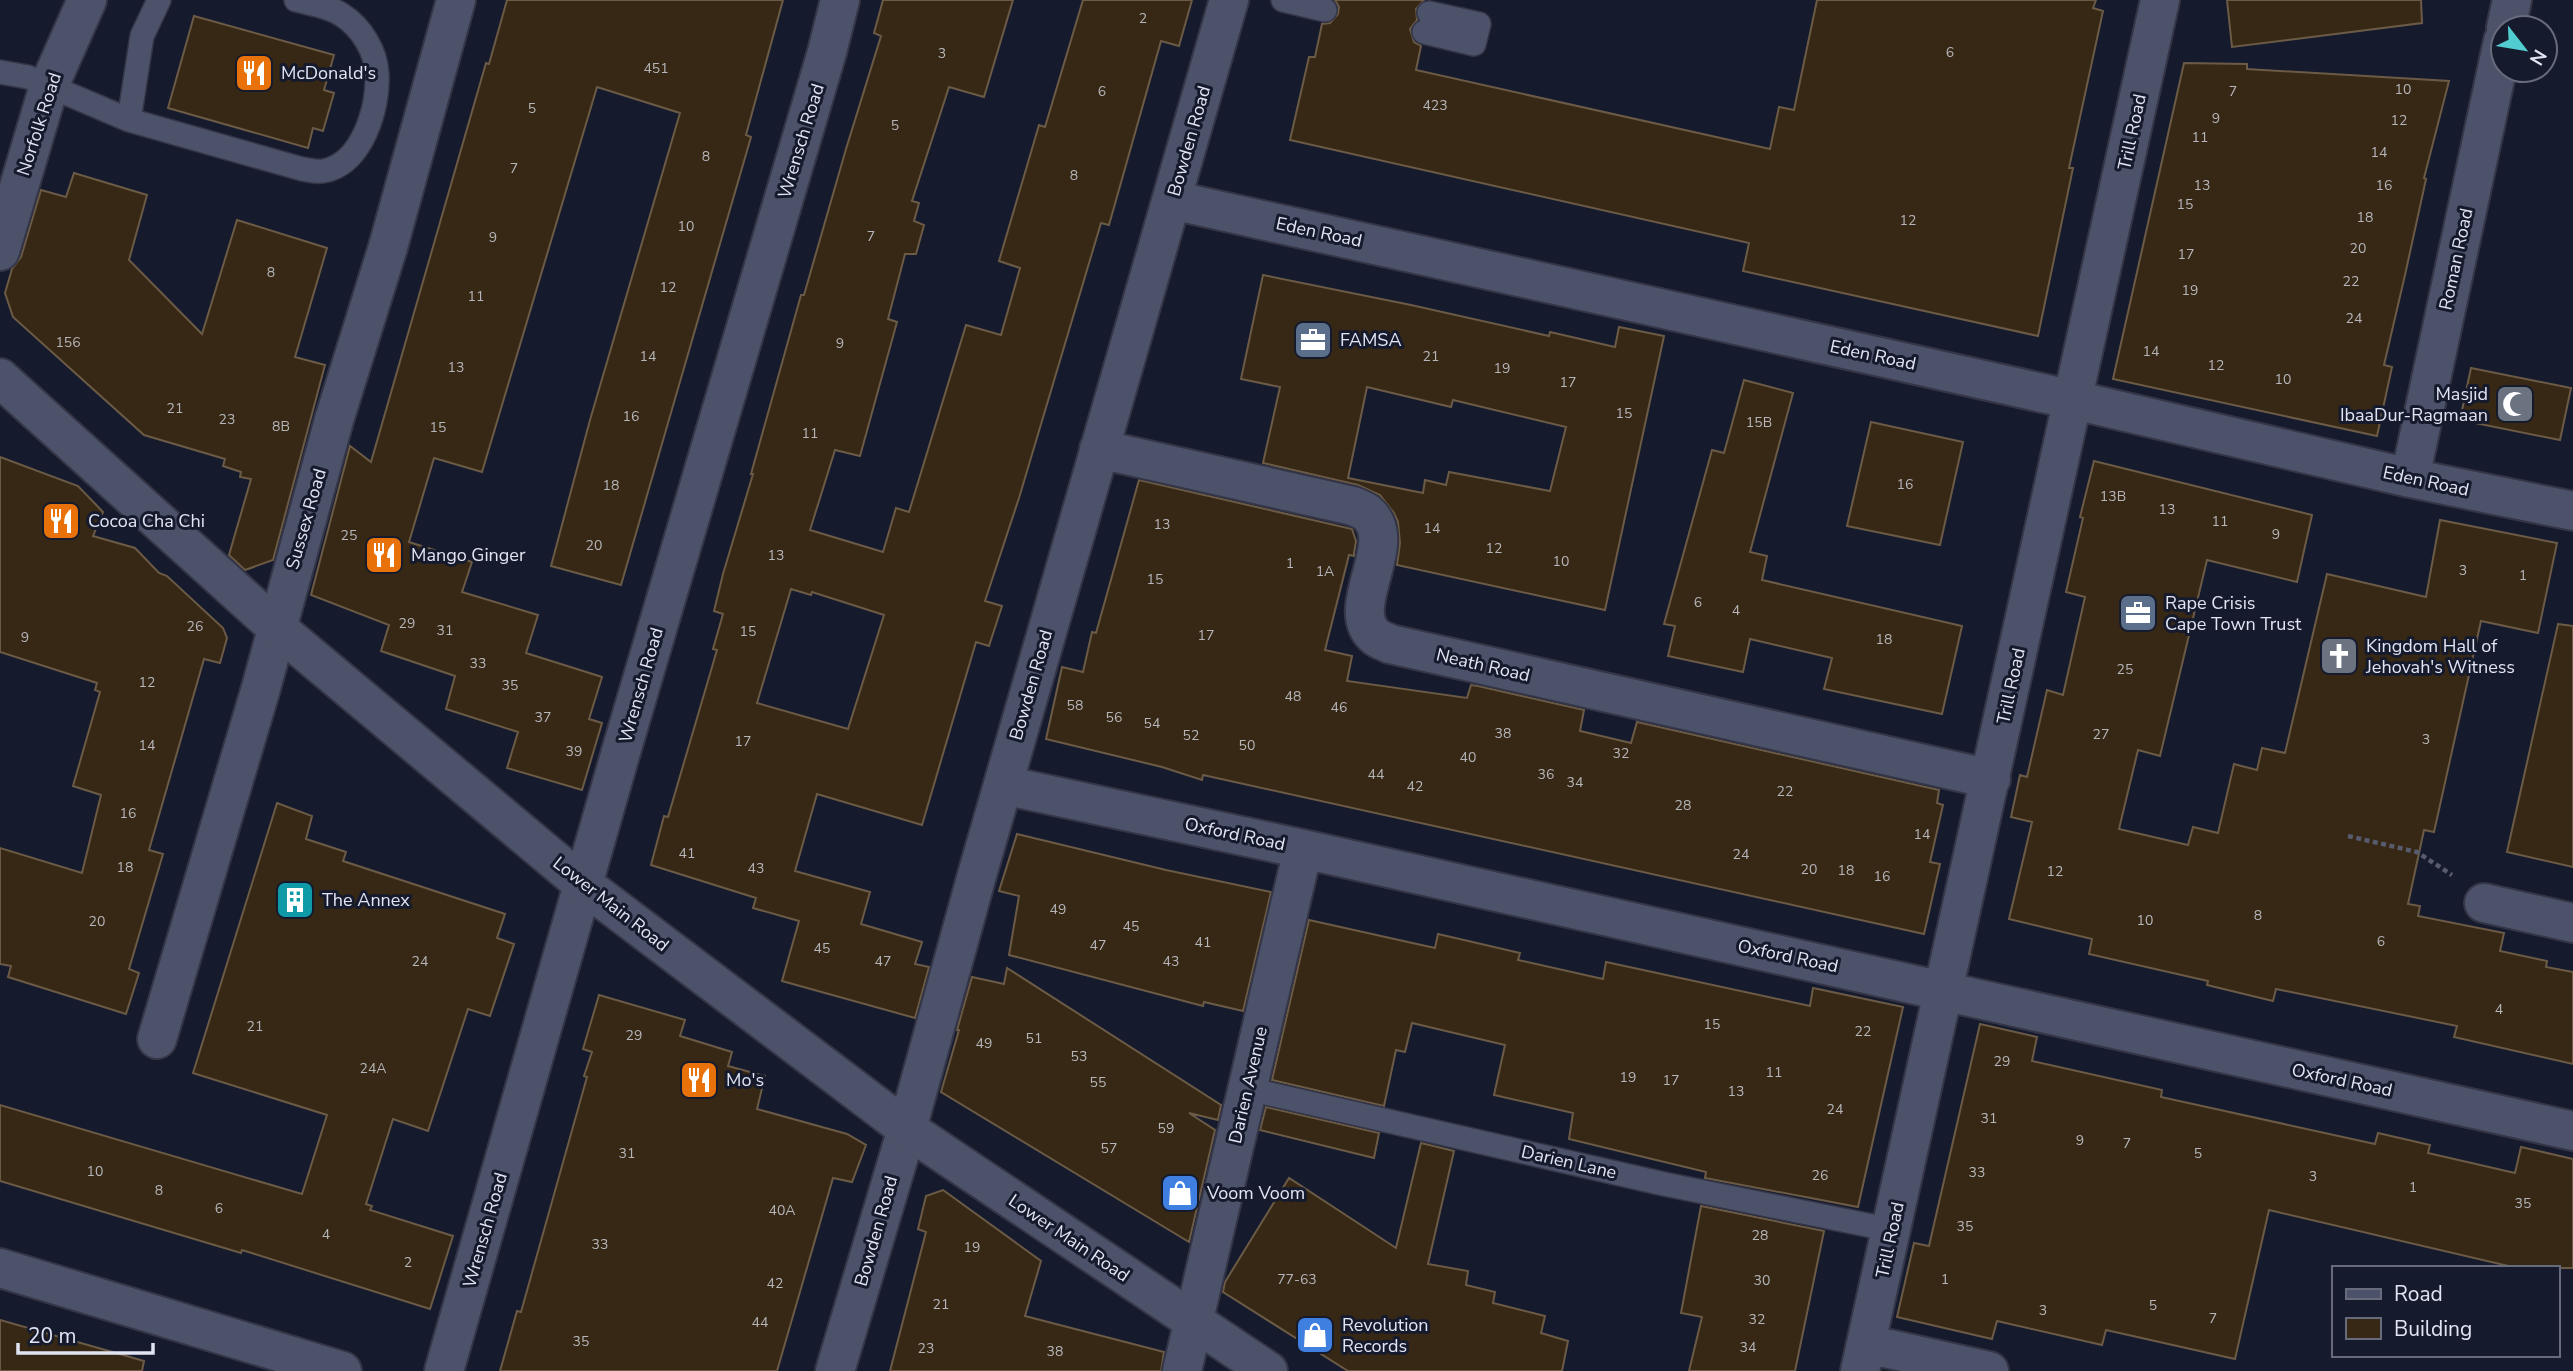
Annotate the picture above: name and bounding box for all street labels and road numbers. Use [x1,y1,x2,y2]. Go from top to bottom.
street label: Norfolk Road [11,69,67,179]
street label: Wrensch Road [772,81,830,201]
street label: Bowden Road [1162,83,1216,199]
street label: Trill Road [2112,92,2152,172]
street label: Roman Road [2433,206,2479,312]
street label: Eden Road [1274,211,1364,253]
street label: Eden Road [1828,334,1918,376]
street label: Eden Road [2381,460,2471,502]
street label: Sussex Road [280,466,332,572]
street label: Wrensch Road [613,625,669,745]
street label: Bowden Road [1004,627,1058,743]
street label: Neath Road [1434,643,1532,687]
street label: Trill Road [1991,646,2031,726]
street label: Oxford Road [1182,812,1288,856]
street label: Lower Main Road [548,851,674,957]
street label: Oxford Road [1735,934,1841,978]
street label: Darien Avenue [1223,1024,1273,1146]
street label: Oxford Road [2289,1058,2395,1102]
street label: Darien Lane [1519,1139,1619,1185]
street label: Wrensch Road [457,1170,513,1290]
street label: Bowden Road [849,1173,903,1289]
street label: Lower Main Road [1004,1189,1134,1287]
street label: Trill Road [1870,1200,1910,1280]

